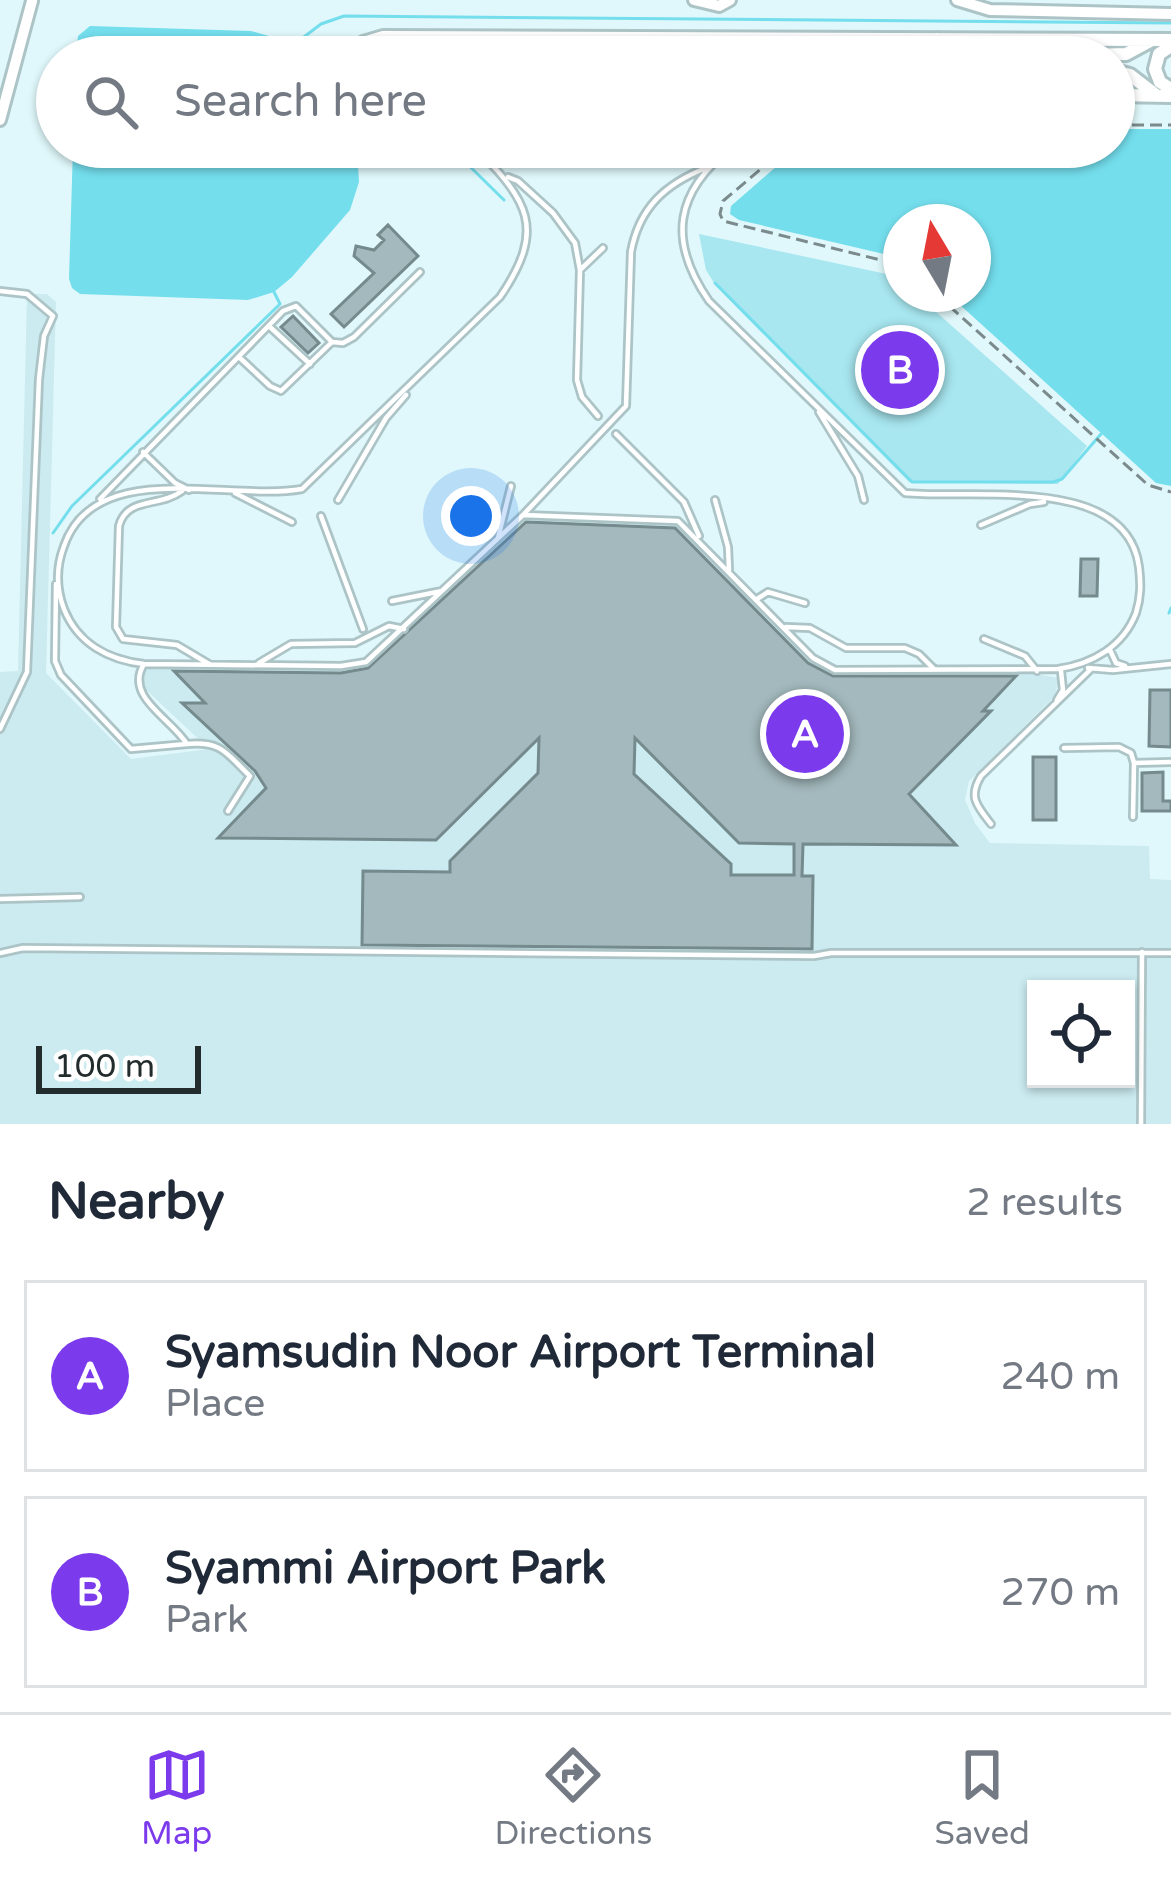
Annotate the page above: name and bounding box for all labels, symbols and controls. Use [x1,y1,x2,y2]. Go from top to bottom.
search box [36,36,1135,168]
icon: search [78,69,144,135]
text: Search here [174,75,427,129]
north arrow [883,204,991,312]
pin: B [861,325,939,415]
your location [441,486,501,546]
pin: A [766,689,844,779]
map controls [1027,980,1135,1088]
button: locate [1027,980,1135,1088]
scale bar [36,1040,201,1093]
text: 100 m [54,1047,155,1086]
text: Nearby [48,1171,225,1233]
text: 2 results [966,1179,1123,1226]
text: Syamsudin Noor Airport Terminal [165,1326,876,1380]
text: A [75,1353,105,1400]
text: 240 m [1001,1353,1120,1400]
text: Place [165,1380,265,1427]
text: Syammi Airport Park [165,1542,606,1596]
text: B [76,1569,104,1616]
text: 270 m [1001,1569,1120,1616]
text: Park [165,1596,248,1643]
tab: Map [141,1742,212,1853]
tab: Directions [494,1742,652,1853]
tab: Saved [935,1742,1030,1853]

